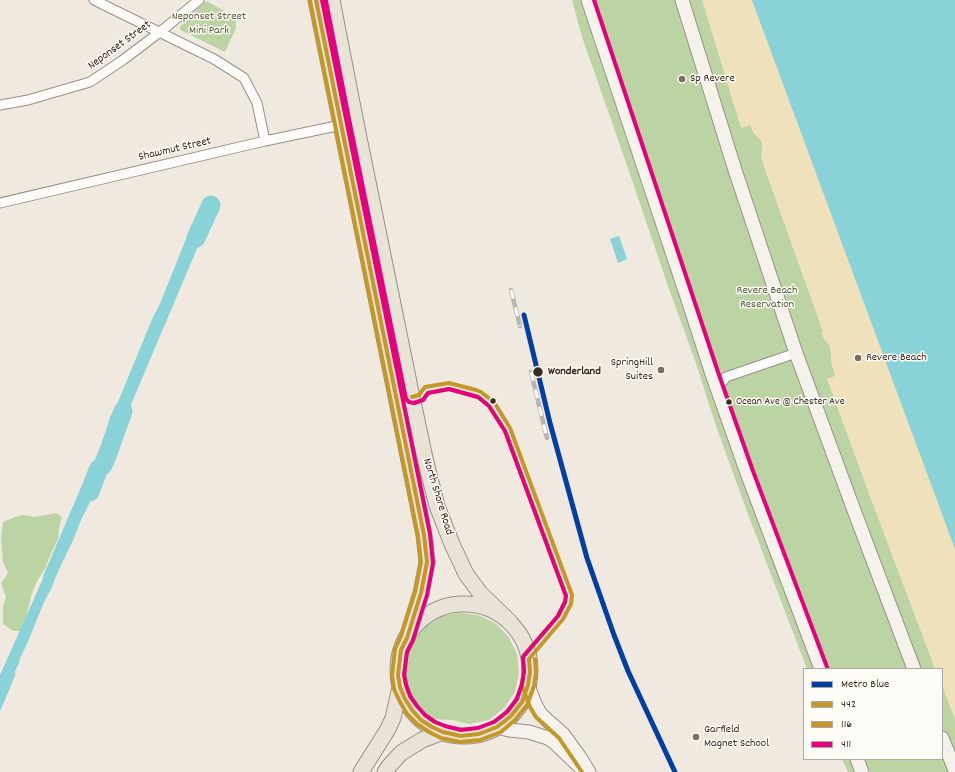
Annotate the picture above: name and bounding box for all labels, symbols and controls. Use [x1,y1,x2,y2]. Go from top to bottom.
park label: Neponset Street Mini Park [172,10,246,38]
street label: Neponset Street [86,18,154,74]
place label: Sp Revere [690,72,735,86]
marker: Sp Revere [677,74,687,84]
street label: Shawmut Street [137,135,213,165]
park label: Revere Beach Reservation [737,284,797,312]
place label: Revere Beach [866,351,927,365]
marker: Revere Beach [853,353,863,363]
place label: SpringHill Suites [611,356,653,384]
marker: Wonderland [531,365,545,379]
place label: Wonderland [548,365,601,379]
marker: SpringHill Suites [656,365,666,375]
place label: Ocean Ave @ Chester Ave [736,395,844,409]
unlabelled marker [488,396,498,406]
marker: Ocean Ave @ Chester Ave [724,397,734,407]
street label: North Shore Road [419,457,455,537]
legend [803,668,943,760]
text: Metro Blue [841,676,889,693]
text: 442 [841,696,856,713]
text: 116 [841,716,852,733]
place label: Garfield Magnet School [704,723,769,751]
marker: Garfield Magnet School [691,732,701,742]
text: 411 [841,736,851,753]

